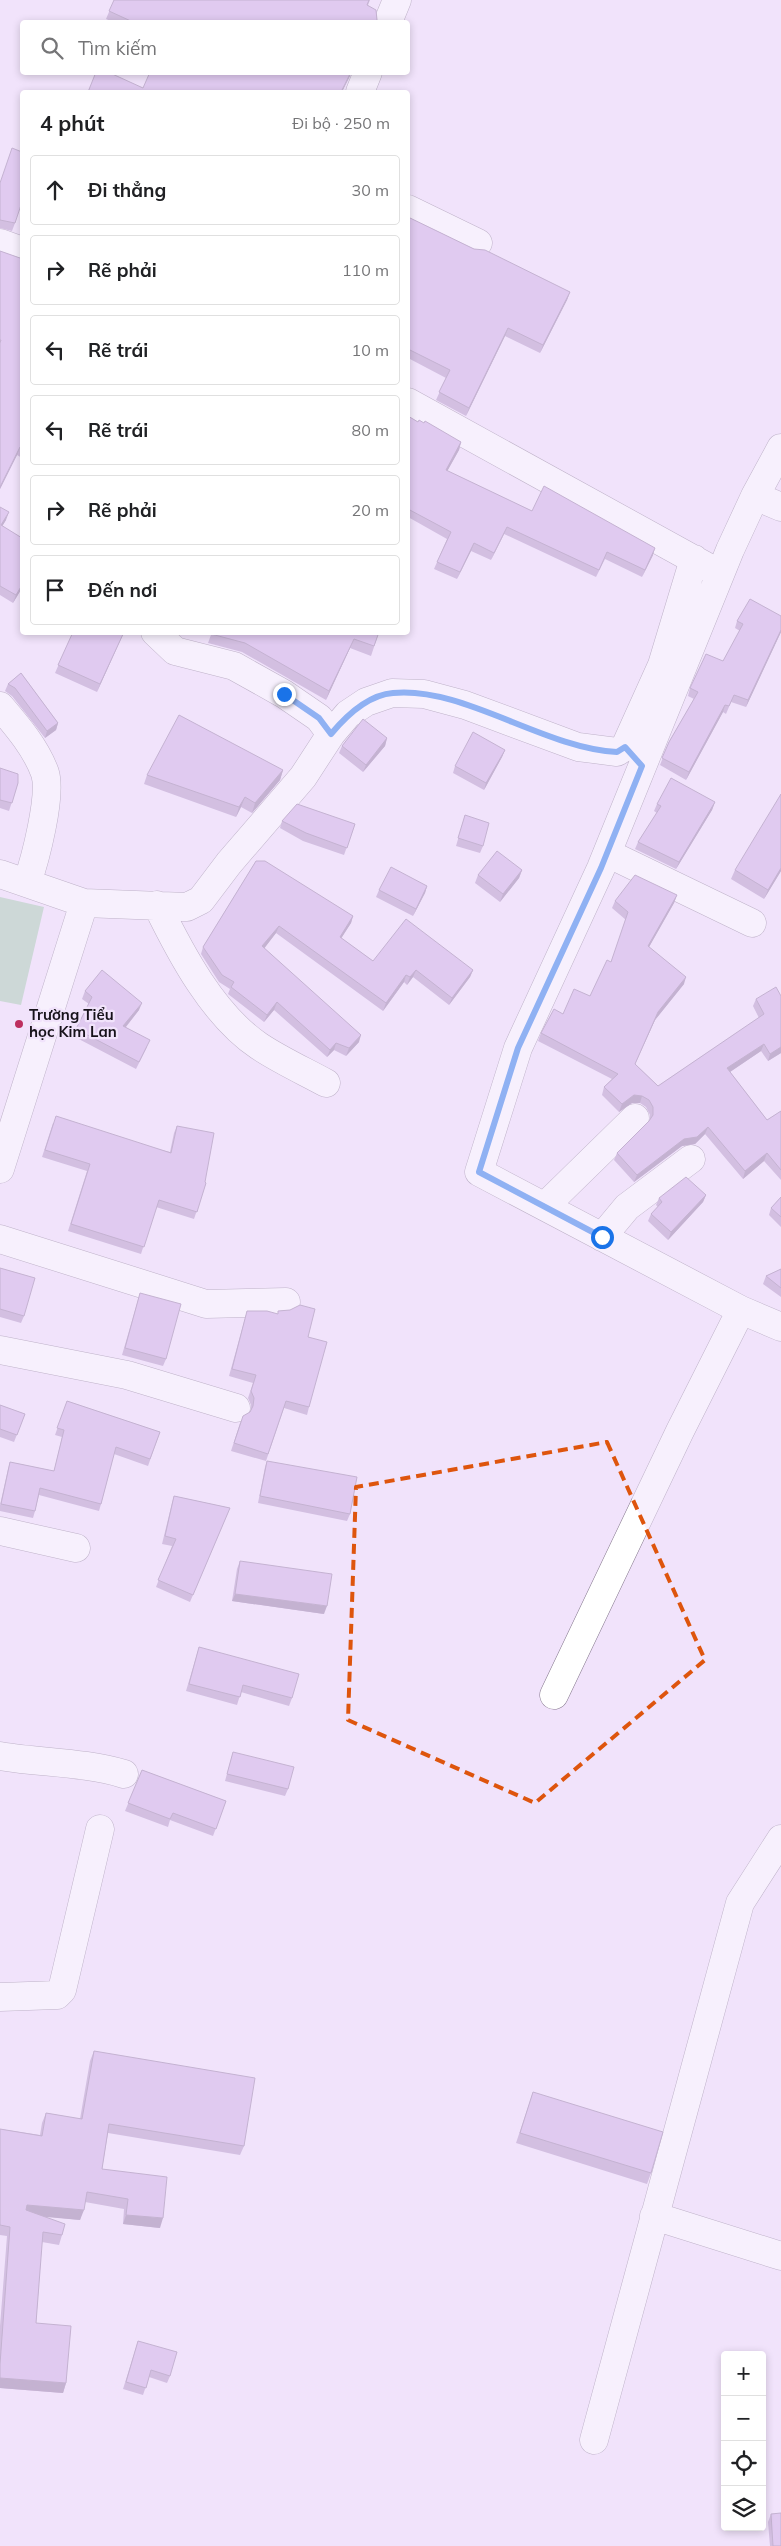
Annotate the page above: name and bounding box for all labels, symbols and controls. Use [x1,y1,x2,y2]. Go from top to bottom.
search box [20,20,410,75]
icon: search [38,34,66,62]
text: Tìm kiếm [78,36,157,60]
text: 4 phút [40,110,105,136]
text: Đi bộ · 250 m [292,113,390,133]
icon: ahead [41,176,69,204]
text: Đi thẳng [88,178,166,202]
text: 30 m [352,180,389,200]
icon: right [41,256,69,284]
text: Rẽ phải [88,258,157,282]
text: 110 m [342,260,389,280]
icon: left [41,336,69,364]
text: Rẽ trái [88,338,148,362]
text: 10 m [352,340,389,360]
icon: left [41,416,69,444]
text: Rẽ trái [88,418,148,442]
text: 80 m [352,420,389,440]
icon: right [41,496,69,524]
text: Rẽ phải [88,498,157,522]
text: 20 m [352,500,389,520]
icon: arrive [41,576,69,604]
text: Đến nơi [88,578,157,602]
route end [273,683,296,706]
place label: Trường Tiểu học Kim Lan [29,1005,117,1041]
marker: Trường Tiểu học Kim Lan [13,1018,25,1030]
route start [591,1226,614,1249]
map controls [721,2351,766,2531]
button: + [721,2351,766,2396]
button: − [721,2396,766,2441]
button: locate [721,2441,766,2486]
button: layers [721,2486,766,2531]

